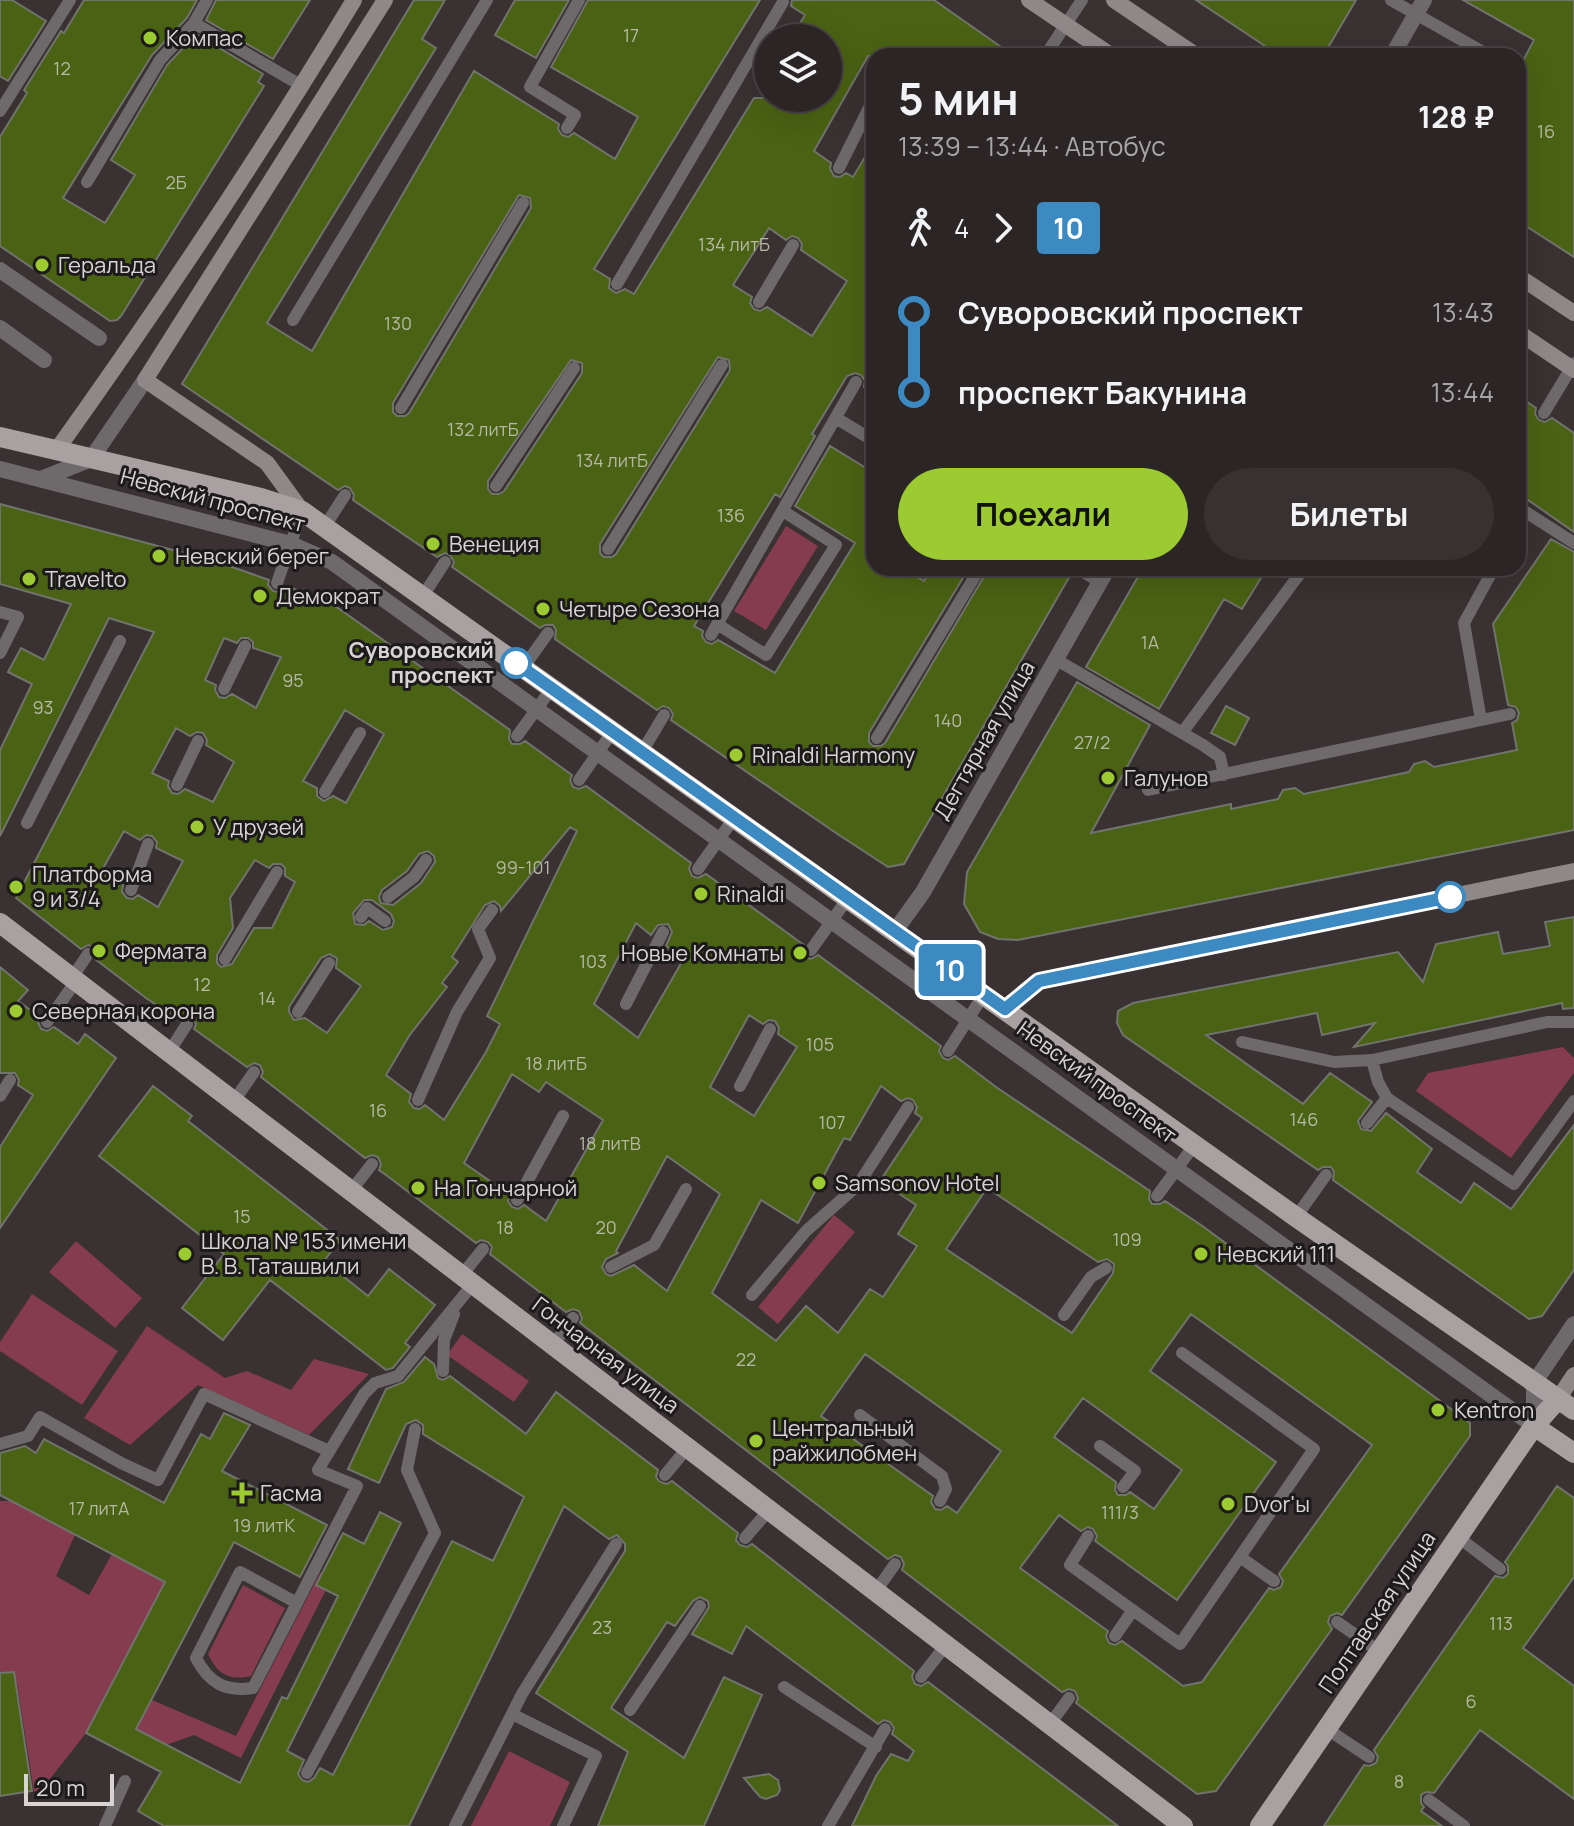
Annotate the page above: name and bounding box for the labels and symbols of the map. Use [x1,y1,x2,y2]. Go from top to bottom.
place label: Компас [166,23,243,53]
house number: 17 [623,23,639,47]
marker: Компас [141,29,159,47]
house number: 12 [53,56,71,80]
house number: 16 [1537,119,1555,143]
house number: 2Б [165,170,187,194]
house number: 134 литБ [698,232,770,256]
place label: Геральда [58,250,156,280]
marker: Геральда [33,256,51,274]
house number: 130 [384,311,412,335]
house number: 132 литБ [447,417,519,441]
house number: 134 литБ [576,448,648,472]
street label: Невский проспект [117,461,309,539]
house number: 136 [717,503,745,527]
place label: Венеция [449,529,539,559]
marker: Венеция [424,535,442,553]
place label: Невский берег [175,541,329,571]
marker: Невский берег [150,547,168,565]
place label: Travelto [45,564,126,594]
marker: Travelto [20,570,38,588]
place label: Демократ [276,581,380,611]
marker: Демократ [251,587,269,605]
place label: Четыре Сезона [559,594,720,624]
marker: Четыре Сезона [534,600,552,618]
house number: 1А [1141,630,1160,654]
place label: Суворовский проспект [349,635,494,690]
marker: Суворовский проспект [501,648,531,678]
street label: Дегтярная улица [926,655,1042,825]
house number: 95 [282,668,304,692]
house number: 93 [32,695,54,719]
house number: 140 [934,708,962,732]
house number: 27/2 [1074,730,1110,754]
place label: Rinaldi Harmony [752,740,915,770]
marker: Rinaldi Harmony [727,746,745,764]
place label: Галунов [1124,763,1209,793]
marker: Галунов [1099,769,1117,787]
place label: У друзей [213,812,304,842]
marker: У друзей [188,818,206,836]
house number: 99-101 [496,855,550,879]
place label: Платформа 9 и 3/4 [32,859,152,914]
marker: Платформа 9 и 3/4 [7,878,25,896]
place label: Rinaldi [717,879,785,909]
unlabelled marker [1435,882,1465,912]
marker: Rinaldi [692,885,710,903]
place label: Фермата [115,936,207,966]
place label: Новые Комнаты [621,938,784,968]
marker: Фермата [90,942,108,960]
marker: Новые Комнаты [791,944,809,962]
line badge: 10 [914,944,986,996]
house number: 103 [579,949,607,973]
house number: 12 [193,972,211,996]
house number: 14 [258,986,276,1010]
place label: Северная корона [32,996,215,1026]
marker: Северная корона [7,1002,25,1020]
street label: Невский проспект [1011,1014,1183,1150]
house number: 105 [806,1032,834,1056]
house number: 18 литБ [525,1051,587,1075]
house number: 16 [369,1098,387,1122]
house number: 146 [1290,1107,1318,1131]
house number: 107 [818,1110,846,1134]
house number: 18 литВ [579,1131,641,1155]
place label: Samsonov Hotel [835,1168,1000,1198]
place label: На Гончарной [434,1173,577,1203]
marker: Samsonov Hotel [810,1174,828,1192]
marker: На Гончарной [409,1179,427,1197]
house number: 15 [233,1204,251,1228]
house number: 18 [496,1215,514,1239]
house number: 20 [595,1215,617,1239]
place label: Школа № 153 имени В. В. Таташвили [201,1226,407,1281]
house number: 109 [1112,1227,1142,1251]
place label: Невский 111 [1217,1239,1335,1269]
marker: Школа № 153 имени В. В. Таташвили [176,1245,194,1263]
marker: Невский 111 [1192,1245,1210,1263]
street label: Гончарная улица [526,1290,686,1420]
house number: 22 [736,1347,756,1371]
place label: Kentron [1454,1395,1534,1425]
marker: Kentron [1429,1401,1447,1419]
place label: Центральный райжилобмен [772,1413,917,1468]
marker: Центральный райжилобмен [747,1432,765,1450]
place label: Гасма [260,1478,322,1508]
marker: Гасма [231,1482,253,1504]
place label: Dvor'ы [1244,1489,1310,1519]
marker: Dvor'ы [1219,1495,1237,1513]
house number: 17 литА [69,1496,130,1520]
house number: 111/3 [1101,1500,1139,1524]
house number: 19 литК [233,1513,295,1537]
street label: Полтавская улица [1312,1525,1442,1699]
house number: 113 [1489,1611,1513,1635]
house number: 23 [592,1615,612,1639]
house number: 6 [1465,1689,1477,1713]
house number: 8 [1394,1769,1404,1793]
scale bar [24,1770,114,1806]

